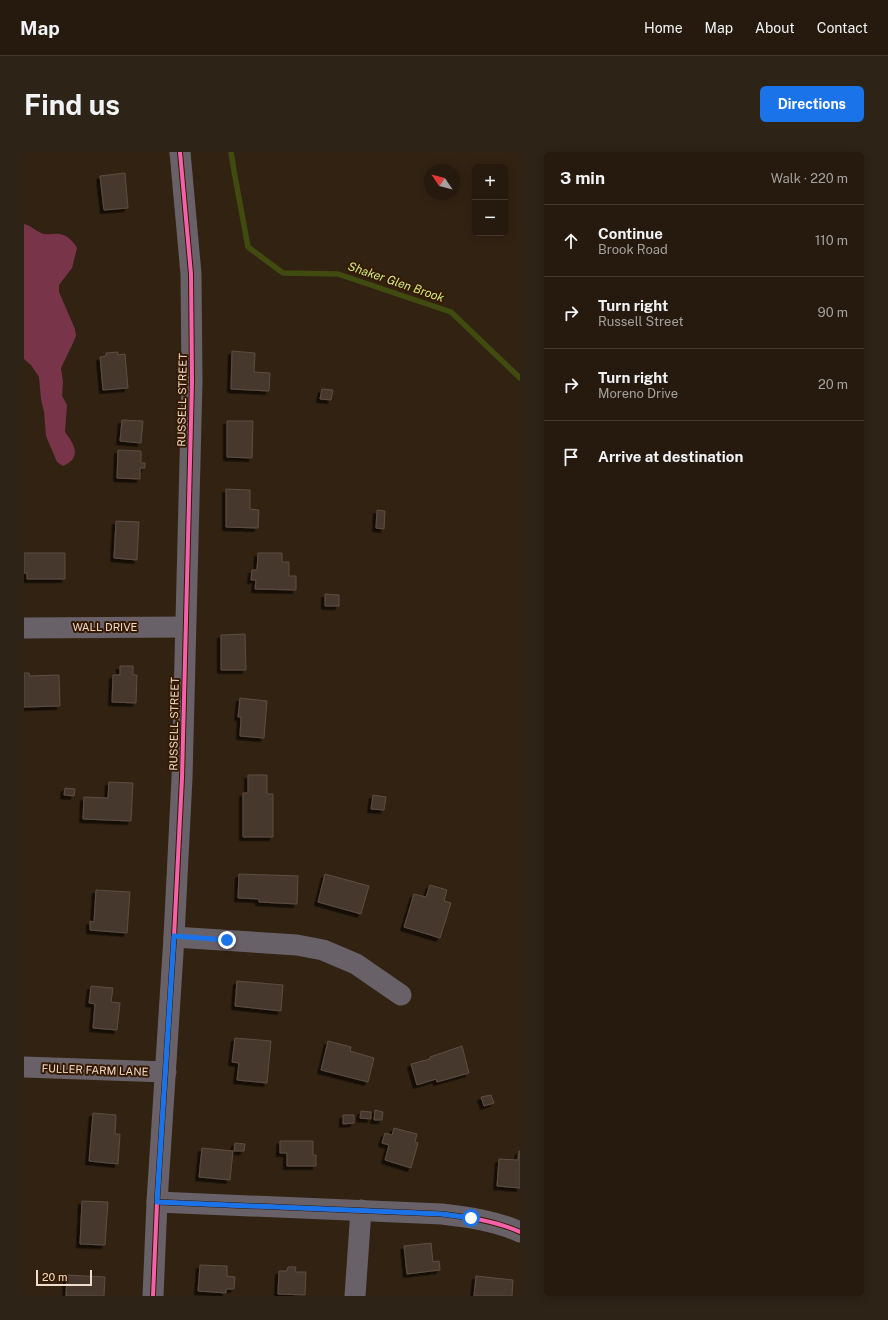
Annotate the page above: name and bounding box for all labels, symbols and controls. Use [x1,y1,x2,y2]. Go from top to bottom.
text: Map [20,17,60,39]
text: Home [644,20,683,36]
text: Map [705,20,733,36]
text: About [755,20,795,36]
text: Contact [817,20,868,36]
button: Directions [760,86,864,122]
text: Find us [24,88,120,121]
north arrow [424,164,460,200]
map controls [472,164,508,236]
button: + [472,164,508,200]
text: 3 min [560,168,605,188]
text: Walk · 220 m [771,171,848,186]
button: − [472,200,508,236]
text: Continue [598,225,663,242]
icon: ahead [560,230,582,252]
text: 110 m [815,233,848,248]
text: Brook Road [598,242,668,257]
water label: Shaker Glen Brook [346,259,446,305]
text: Turn right [598,297,668,314]
icon: right [560,302,582,324]
text: 90 m [818,305,848,320]
text: Russell Street [598,314,684,329]
street label: RUSSELL STREET [175,353,189,447]
text: Turn right [598,369,668,386]
icon: right [560,374,582,396]
text: 20 m [818,377,848,392]
text: Moreno Drive [598,386,678,401]
icon: arrive [560,446,582,468]
text: Arrive at destination [598,448,743,465]
street label: WALL DRIVE [73,621,138,633]
street label: RUSSELL STREET [167,677,181,771]
route end [218,931,236,949]
street label: FULLER FARM LANE [41,1062,149,1078]
route start [462,1209,480,1227]
scale bar [36,1268,92,1287]
text: 20 m [42,1271,67,1283]

